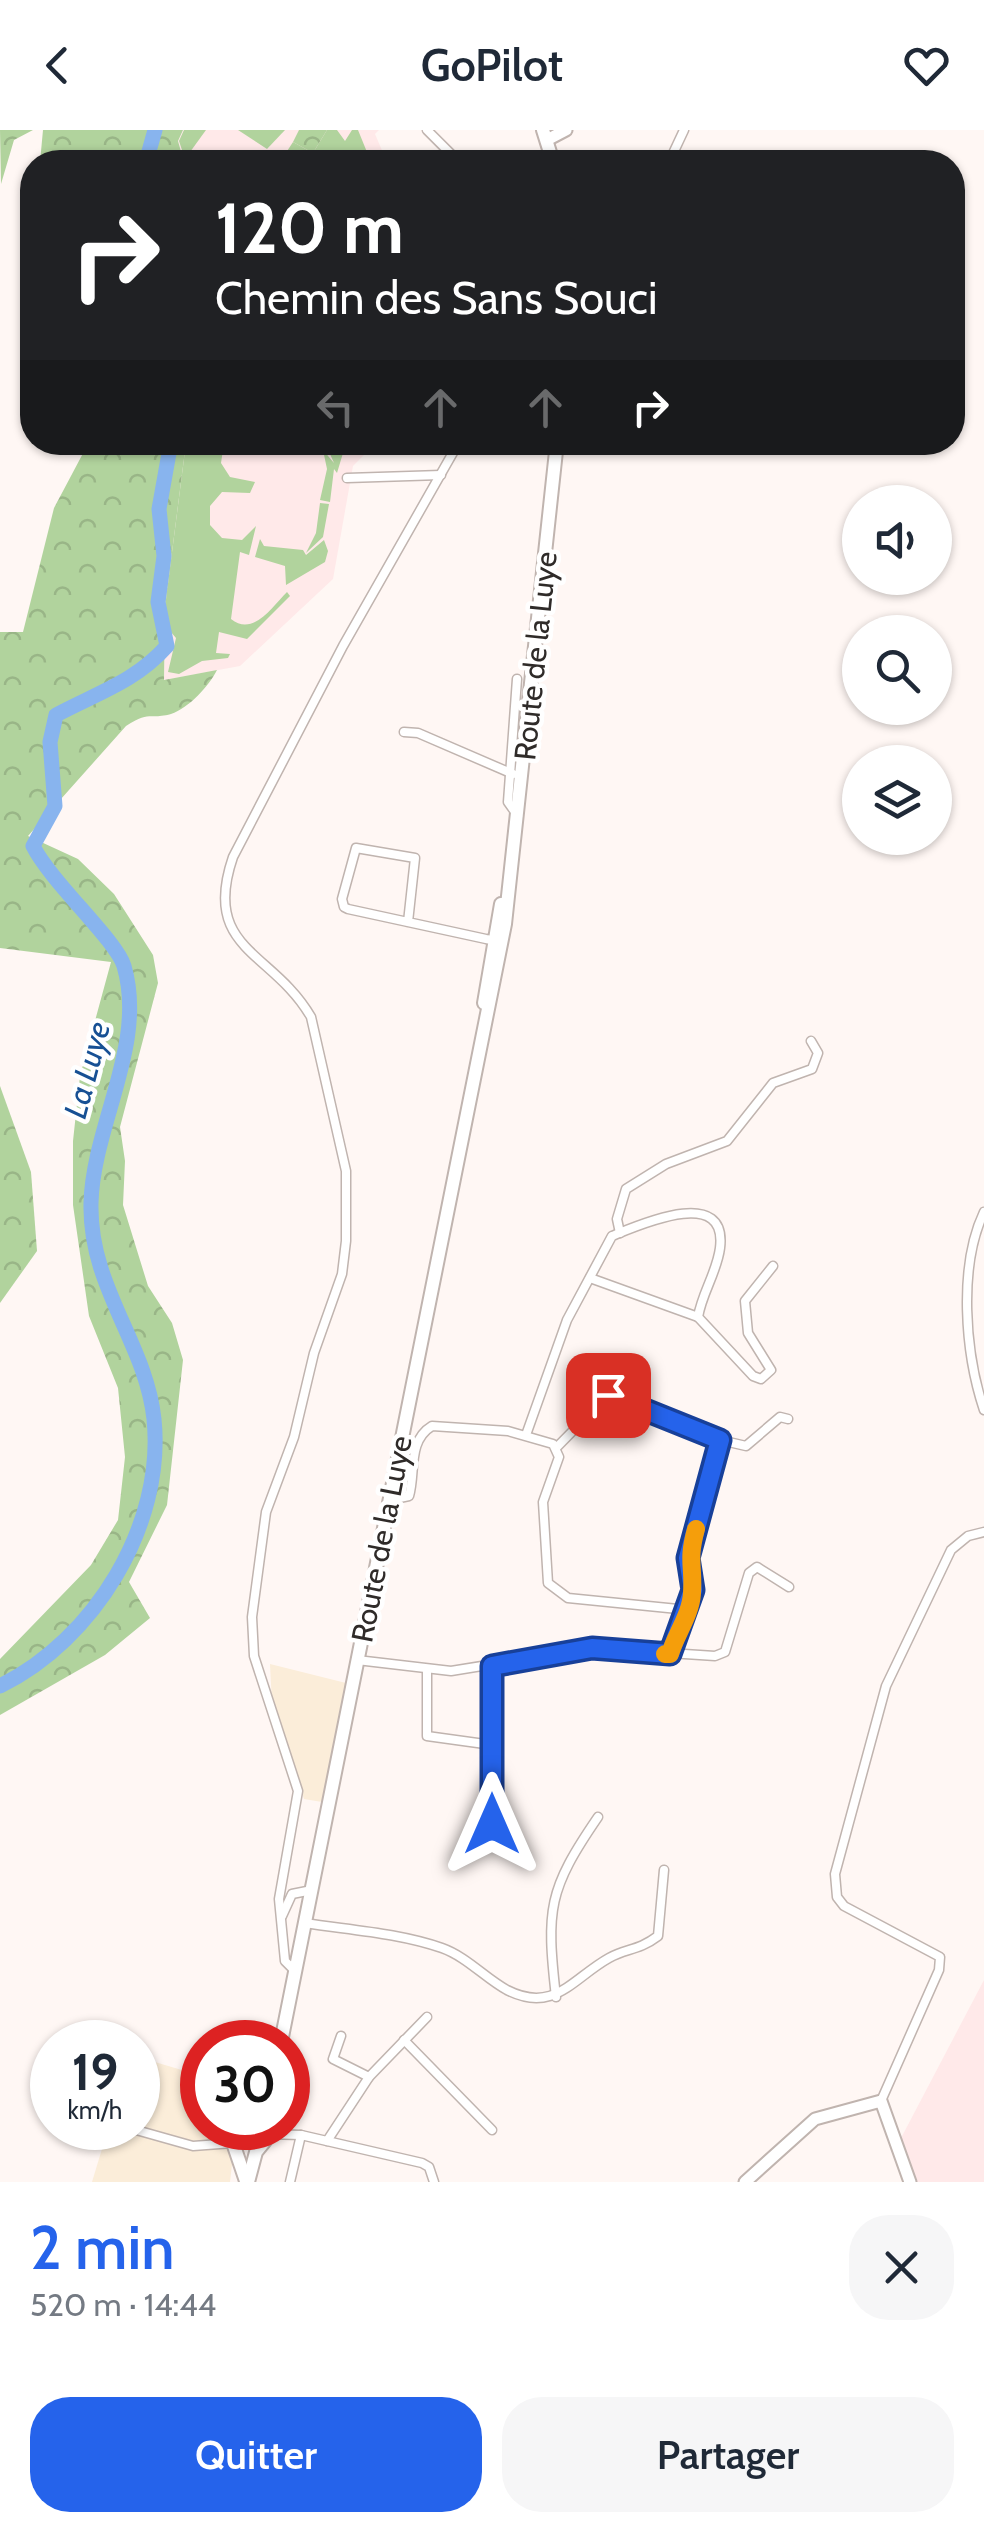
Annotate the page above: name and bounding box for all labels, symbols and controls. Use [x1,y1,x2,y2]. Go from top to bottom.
icon: back [30,38,85,93]
text: GoPilot [421,38,563,92]
icon: heart [899,38,954,93]
text: 120 m [215,185,404,271]
icon: right [50,190,180,320]
text: Chemin des Sans Souci [215,271,658,325]
icon: left [308,380,363,435]
icon: ahead [413,380,468,435]
icon: ahead [518,380,573,435]
icon: right [623,380,678,435]
map controls [842,485,952,855]
button: sound [842,485,952,595]
street label: Route de la Luye [506,550,565,762]
button: search [842,615,952,725]
button: layers [842,745,952,855]
water label: La Luye [55,1017,118,1122]
pin [566,1353,651,1438]
icon: arrive [581,1368,636,1423]
street label: Route de la Luye [343,1433,420,1645]
position arrow [440,1772,544,1876]
speed limit sign: 30 [180,2020,310,2150]
text: 19 [72,2042,118,2103]
text: km/h [68,2095,122,2125]
text: 2 min [30,2211,175,2284]
button: close [849,2215,954,2320]
text: 520 m · 14:44 [30,2285,216,2324]
button: Quitter [30,2397,482,2512]
button: Partager [502,2397,954,2512]

